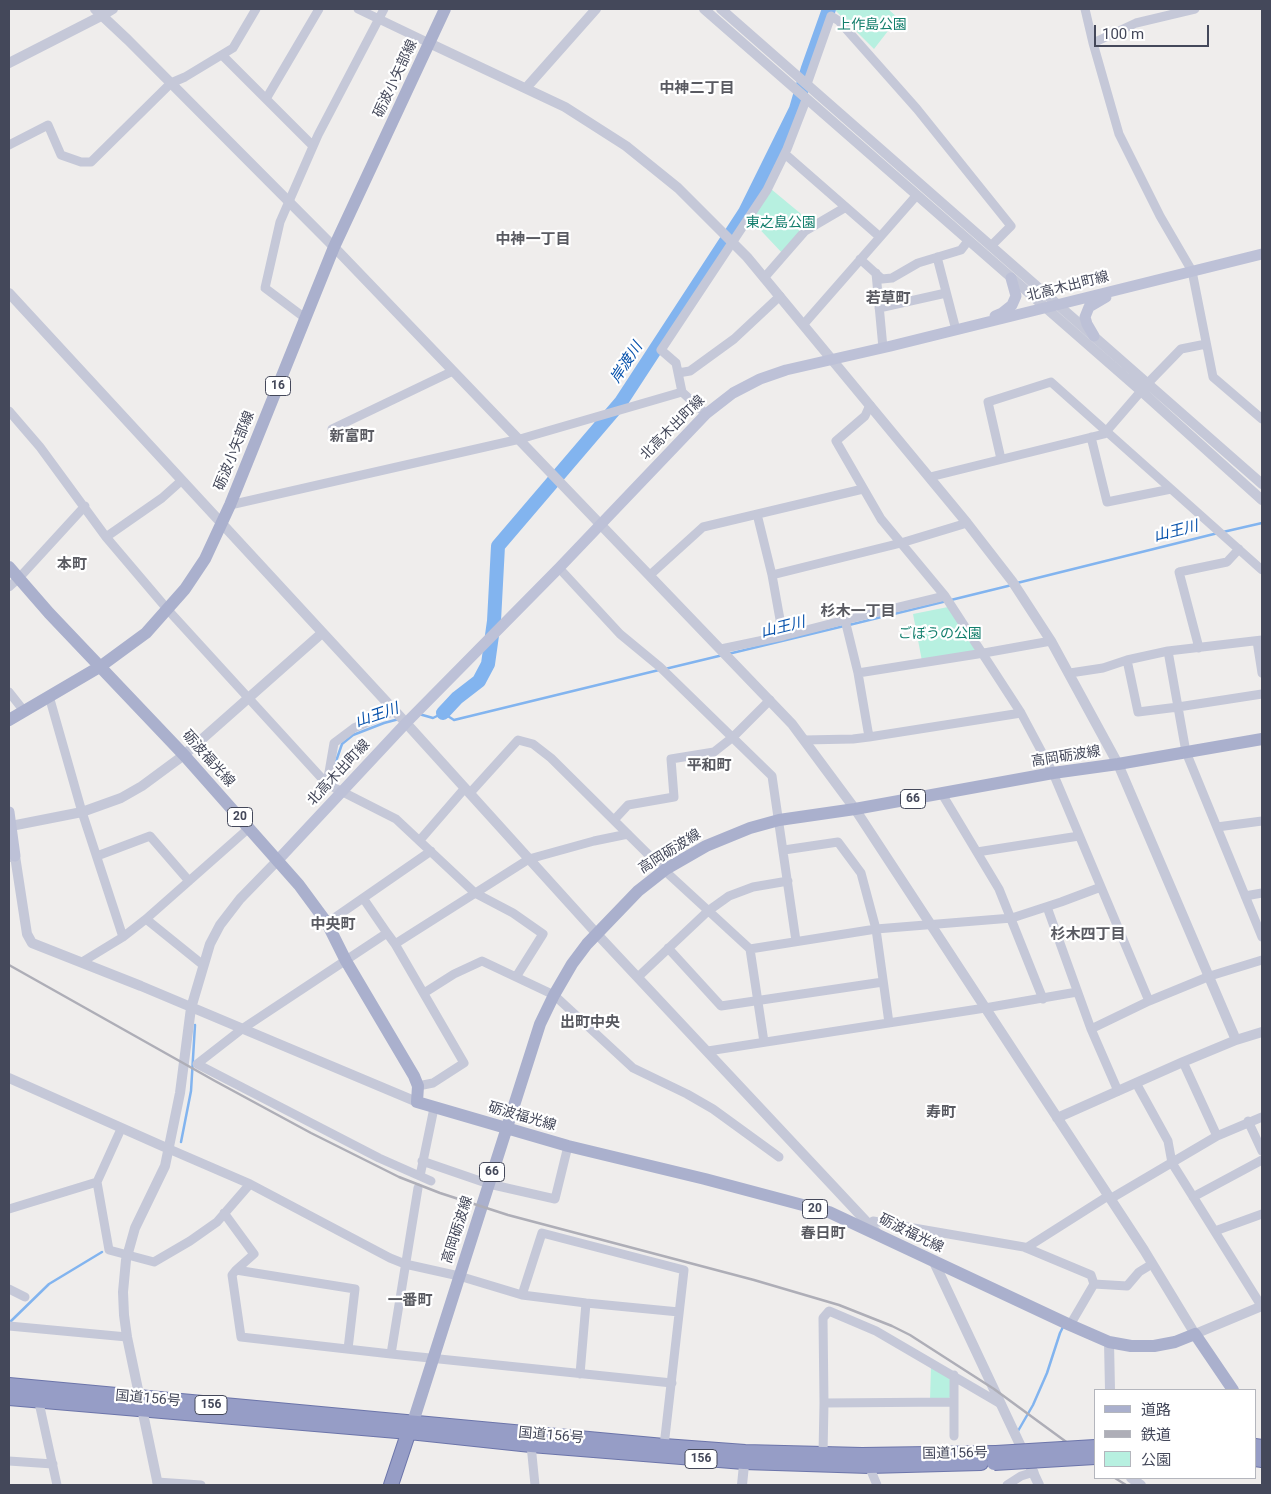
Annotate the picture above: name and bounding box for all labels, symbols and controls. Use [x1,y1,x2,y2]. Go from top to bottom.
scale bar [1096,15,1211,47]
park label: 上作島公園 [837,17,907,33]
text: 100 m [1102,25,1144,43]
street label: 砺波小矢部線 [371,37,421,121]
district label: 中神二丁目 [660,80,734,98]
park label: 東之島公園 [746,215,816,231]
district label: 中神一丁目 [496,231,570,249]
street label: 北高木出町線 [1025,269,1111,305]
district label: 若草町 [866,290,910,308]
water label: 岸渡川 [607,339,647,387]
road number: 16 [266,376,290,396]
street label: 北高木出町線 [637,392,709,464]
street label: 砺波小矢部線 [211,409,259,493]
district label: 新富町 [330,428,374,446]
water label: 山王川 [1152,518,1200,546]
district label: 本町 [57,556,87,574]
district label: 杉木一丁目 [821,603,895,621]
water label: 山王川 [759,614,807,642]
park label: ごぼうの公園 [898,626,982,642]
water label: 山王川 [353,700,401,732]
street label: 砺波福光線 [178,727,238,791]
street label: 北高木出町線 [304,737,374,809]
street label: 高岡砺波線 [1030,743,1102,771]
district label: 平和町 [687,757,731,775]
road number: 66 [900,790,926,809]
road number: 20 [228,808,252,826]
street label: 高岡砺波線 [636,826,704,878]
district label: 中央町 [311,916,355,934]
district label: 杉木四丁目 [1051,926,1125,944]
district label: 出町中央 [560,1014,620,1032]
street label: 砺波福光線 [486,1099,558,1135]
district label: 寿町 [926,1104,956,1122]
road number: 66 [480,1162,504,1182]
street label: 高岡砺波線 [439,1194,477,1266]
road number: 20 [802,1200,828,1218]
street label: 砺波福光線 [876,1211,946,1257]
district label: 春日町 [801,1225,845,1243]
district label: 一番町 [388,1292,432,1310]
street label: 国道156号 [115,1388,181,1410]
legend [1094,1389,1256,1479]
road number: 156 [195,1396,227,1414]
text: 道路 [1141,1401,1171,1419]
street label: 国道156号 [518,1425,584,1447]
text: 鉄道 [1141,1426,1171,1444]
street label: 国道156号 [922,1445,988,1463]
road number: 156 [685,1450,717,1468]
text: 公園 [1141,1451,1171,1469]

